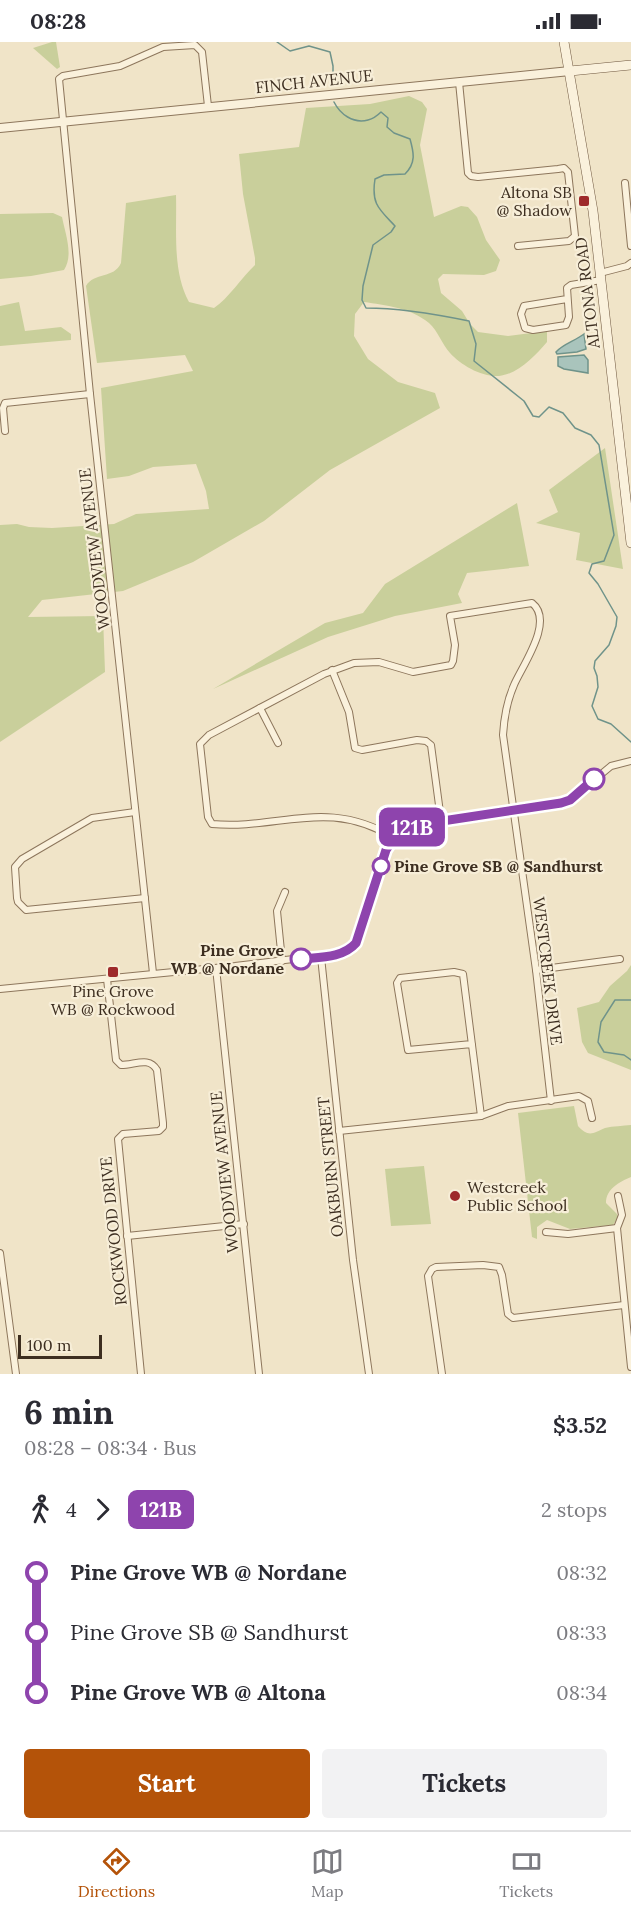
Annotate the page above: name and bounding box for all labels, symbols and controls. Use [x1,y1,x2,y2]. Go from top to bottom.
text: 08:28 [30,7,86,35]
street label: FINCH AVENUE [254,65,374,97]
place label: Altona SB @ Shadow [497,182,572,220]
marker: Altona SB @ Shadow [577,194,591,208]
street label: ALTONA ROAD [570,236,604,351]
street label: WOODVIEW AVENUE [74,467,114,631]
unlabelled marker [583,768,605,790]
line badge: 121B [370,808,454,846]
text: 121B [391,814,433,841]
place label: Pine Grove SB @ Sandhurst [394,856,603,876]
marker: Pine Grove SB @ Sandhurst [372,857,390,875]
street label: WESTCREEK DRIVE [529,896,567,1046]
place label: Pine Grove WB @ Nordane [171,940,284,978]
marker: Pine Grove WB @ Nordane [290,948,312,970]
marker: Pine Grove WB @ Rockwood [106,965,120,979]
place label: Pine Grove WB @ Rockwood [51,981,176,1019]
street label: WOODVIEW AVENUE [206,1090,242,1254]
street label: OAKBURN STREET [313,1096,347,1238]
street label: ROCKWOOD DRIVE [95,1156,131,1306]
place label: Westcreek Public School [467,1177,567,1215]
marker: Westcreek Public School [448,1189,462,1203]
scale bar [18,1332,102,1360]
text: 100 m [27,1335,71,1355]
text: 6 min [24,1391,114,1433]
text: $3.52 [553,1411,607,1439]
text: 08:28 – 08:34 · Bus [24,1435,197,1460]
icon: walk [24,1493,57,1526]
icon: forward [86,1493,119,1526]
text: 121B [140,1496,182,1523]
text: 4 [66,1497,77,1522]
text: 2 stops [541,1497,607,1522]
text: Pine Grove WB @ Nordane [70,1558,347,1586]
text: 08:32 [556,1560,607,1585]
text: Pine Grove SB @ Sandhurst [70,1618,348,1646]
text: 08:33 [556,1620,607,1645]
text: Pine Grove WB @ Altona [70,1678,326,1706]
text: 08:34 [556,1680,607,1705]
button: Start [24,1749,310,1818]
button: Tickets [322,1749,607,1818]
tab: Directions [78,1845,155,1901]
tab: Map [311,1845,344,1901]
tab: Tickets [499,1845,553,1901]

